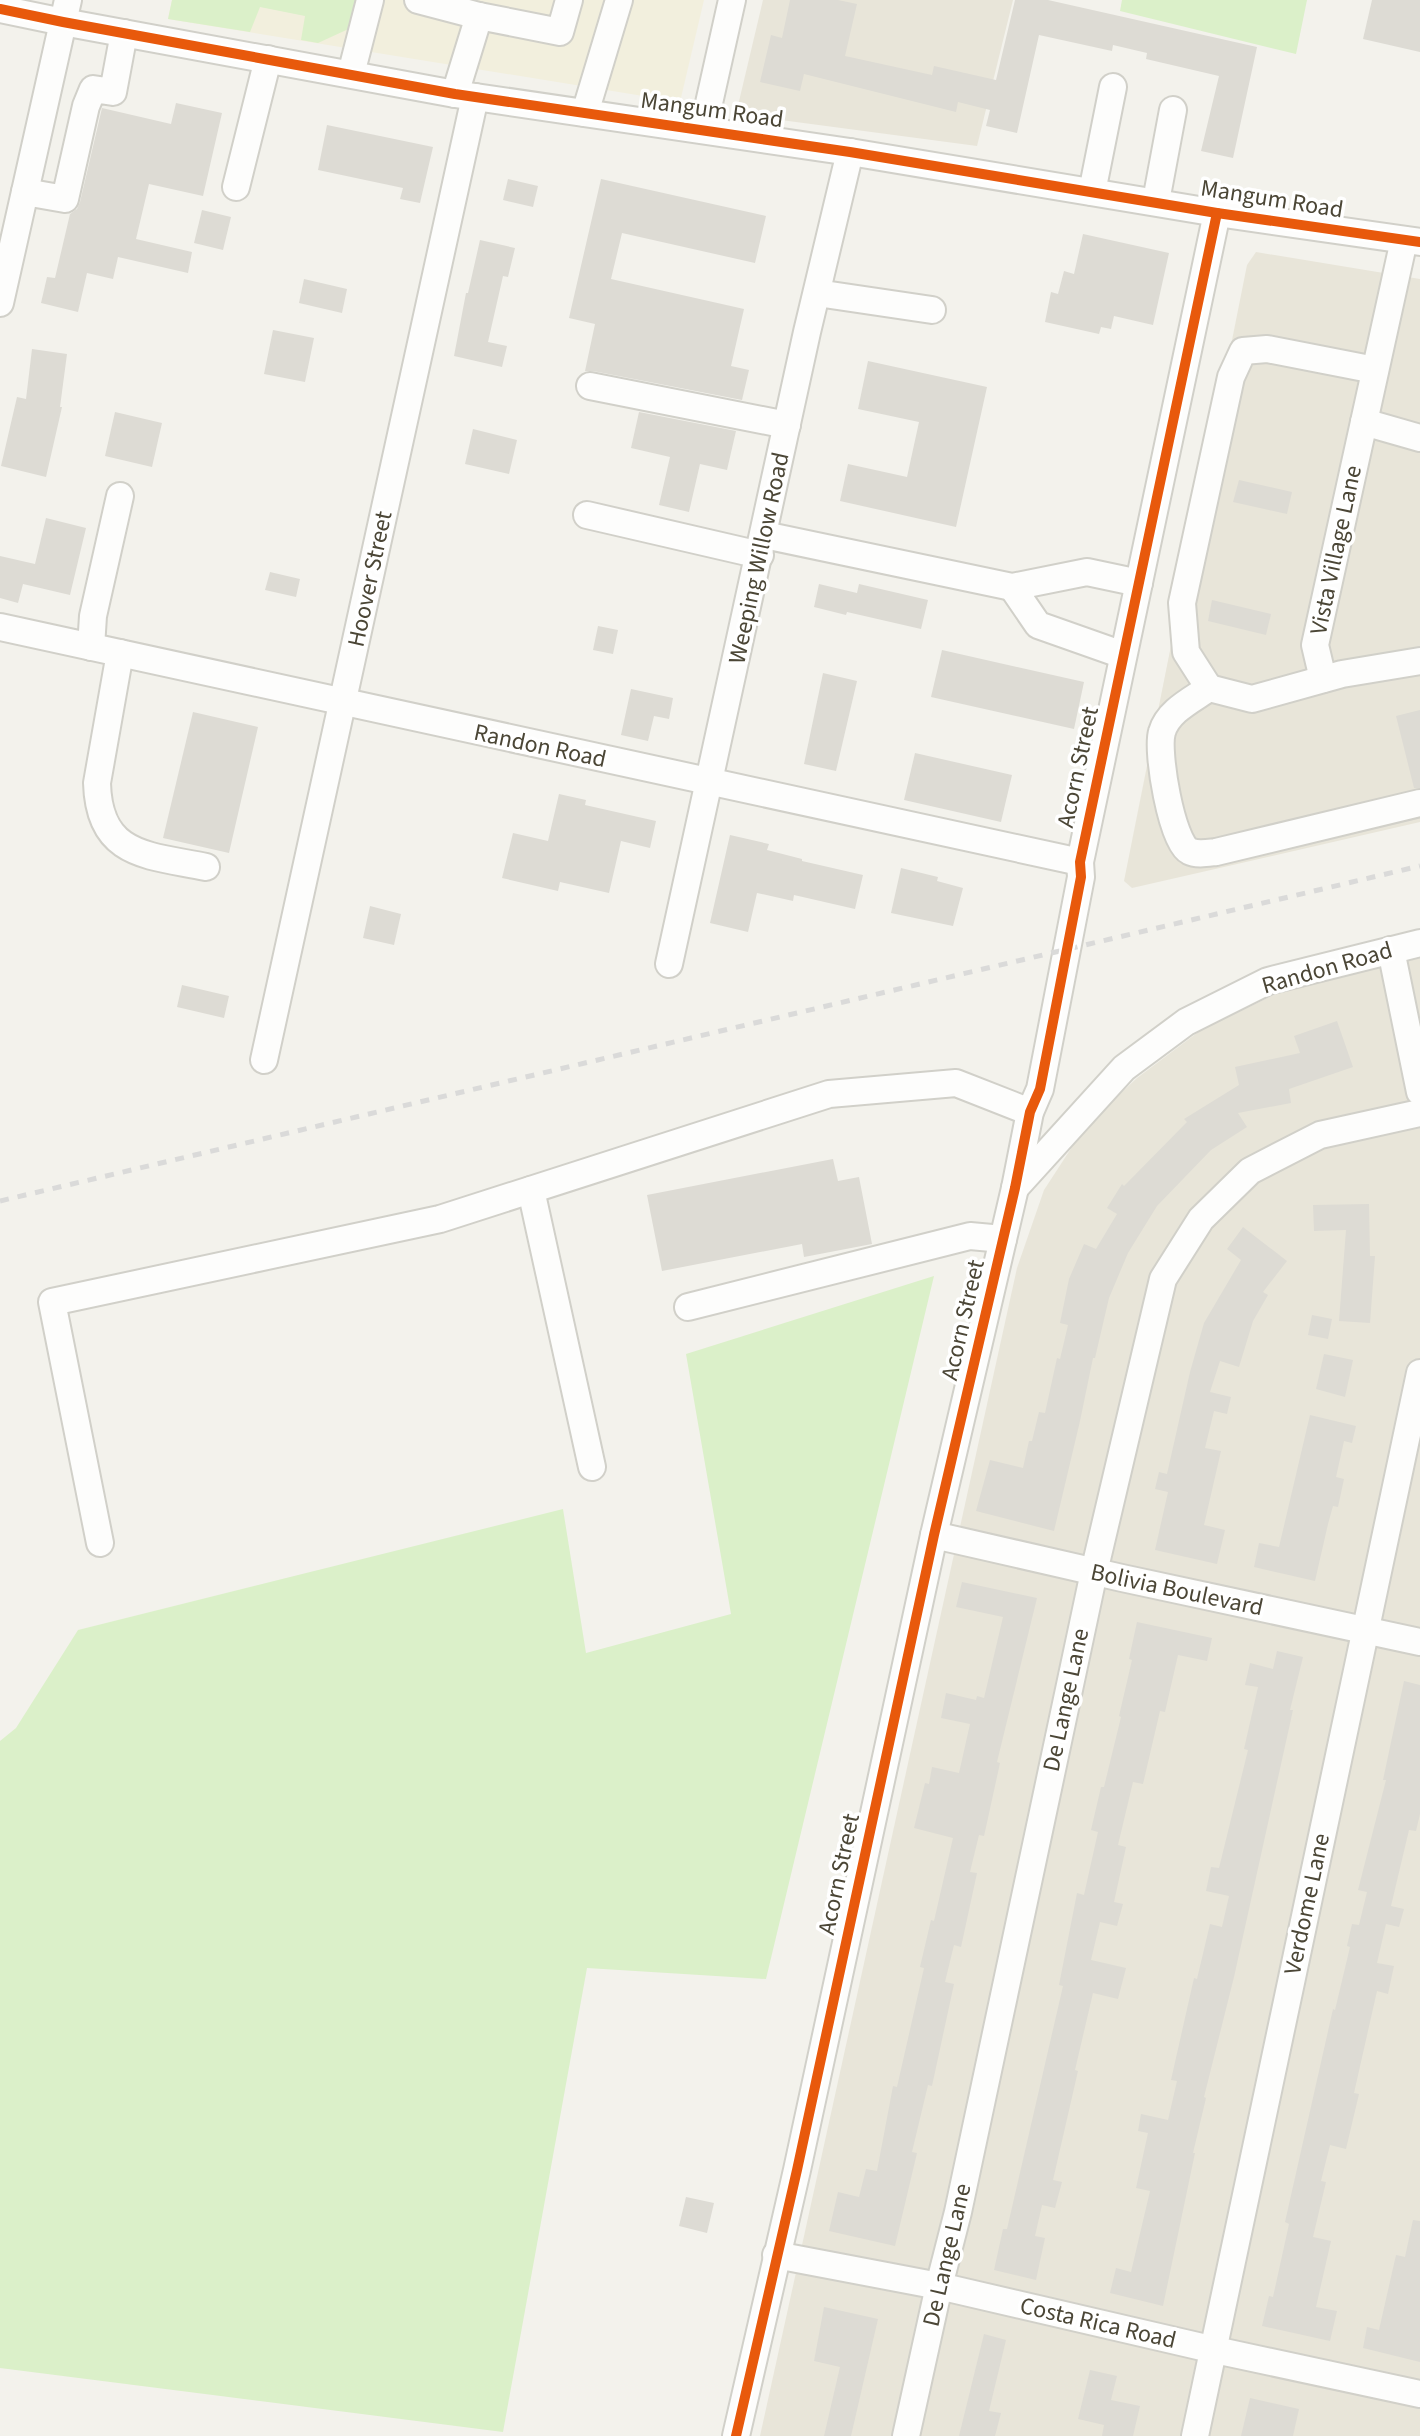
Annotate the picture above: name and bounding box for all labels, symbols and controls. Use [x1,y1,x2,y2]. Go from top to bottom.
street label: Mangum Road [638,83,786,137]
street label: Mangum Road [1198,170,1346,228]
street label: Weeping Willow Road [719,449,799,667]
street label: Vista Village Lane [1301,462,1371,638]
street label: Hoover Street [339,508,401,650]
street label: Acorn Street [1048,703,1108,831]
street label: Randon Road [471,715,609,777]
street label: Randon Road [1258,933,1396,1003]
street label: Acorn Street [932,1256,994,1384]
street label: Bolivia Boulevard [1087,1555,1267,1625]
street label: De Lange Lane [1034,1625,1098,1775]
street label: Acorn Street [809,1810,869,1938]
street label: Verdome Lane [1275,1830,1339,1978]
street label: De Lange Lane [914,2180,980,2330]
street label: Costa Rica Road [1016,2288,1180,2358]

